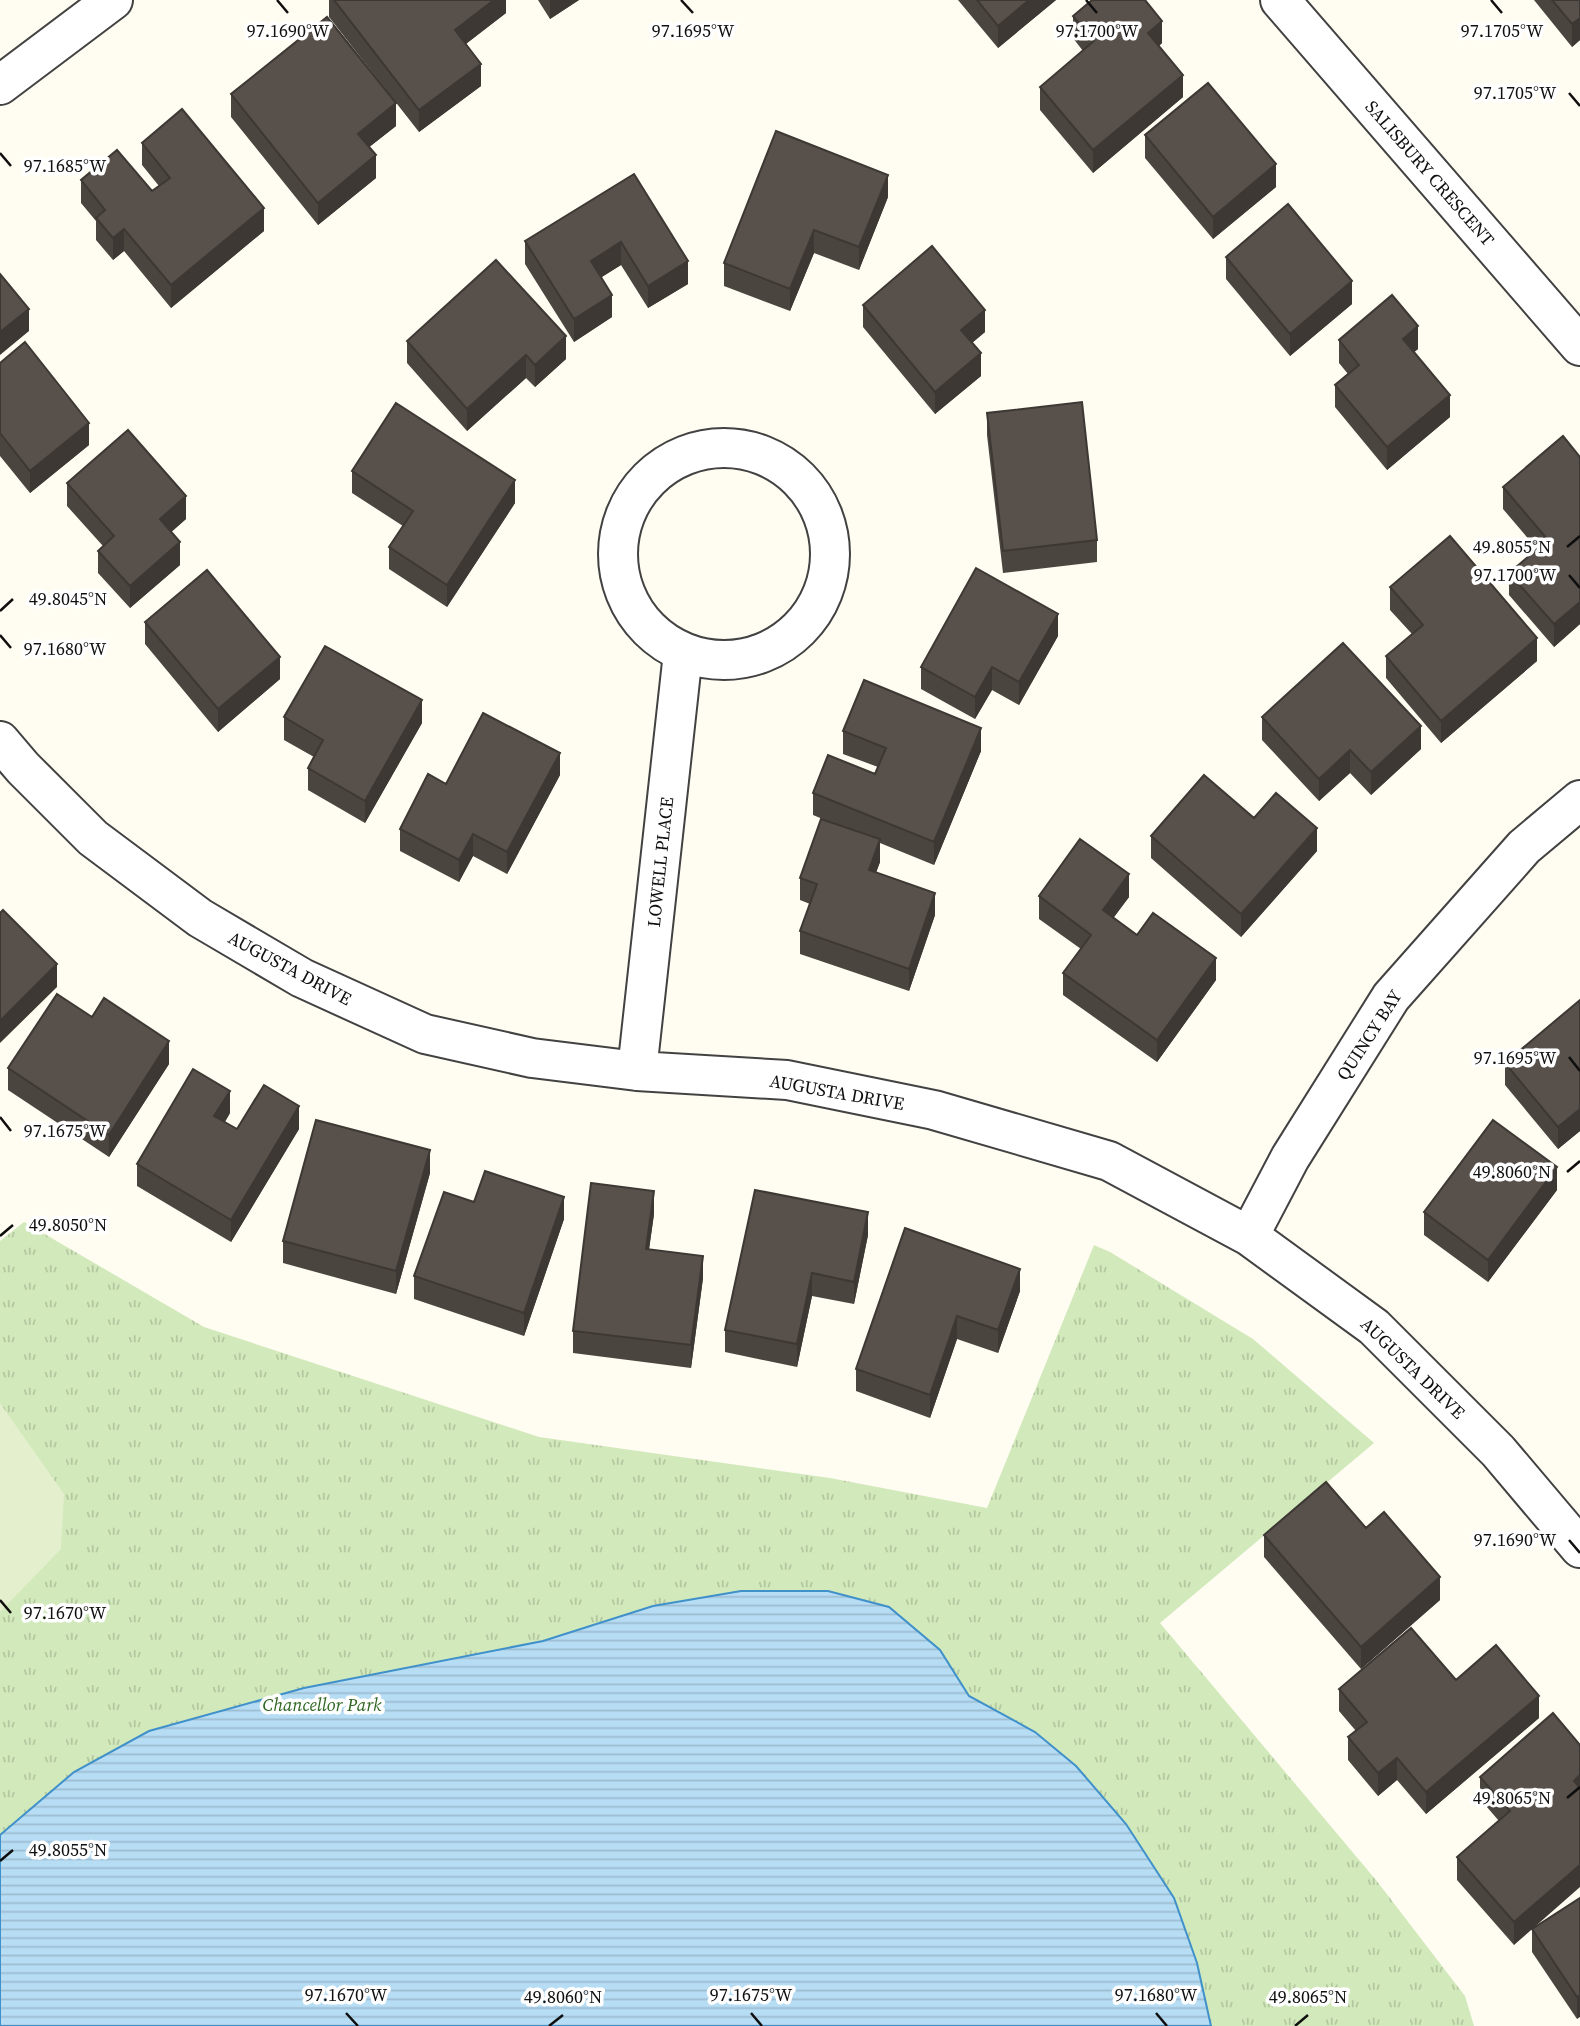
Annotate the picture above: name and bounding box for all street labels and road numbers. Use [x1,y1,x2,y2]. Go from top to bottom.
street label: SALISBURY CRESCENT [1360,95,1500,251]
street label: LOWELL PLACE [641,796,679,928]
street label: AUGUSTA DRIVE [224,925,356,1011]
street label: QUINCY BAY [1330,984,1408,1085]
street label: AUGUSTA DRIVE [768,1068,906,1116]
street label: AUGUSTA DRIVE [1355,1312,1471,1424]

